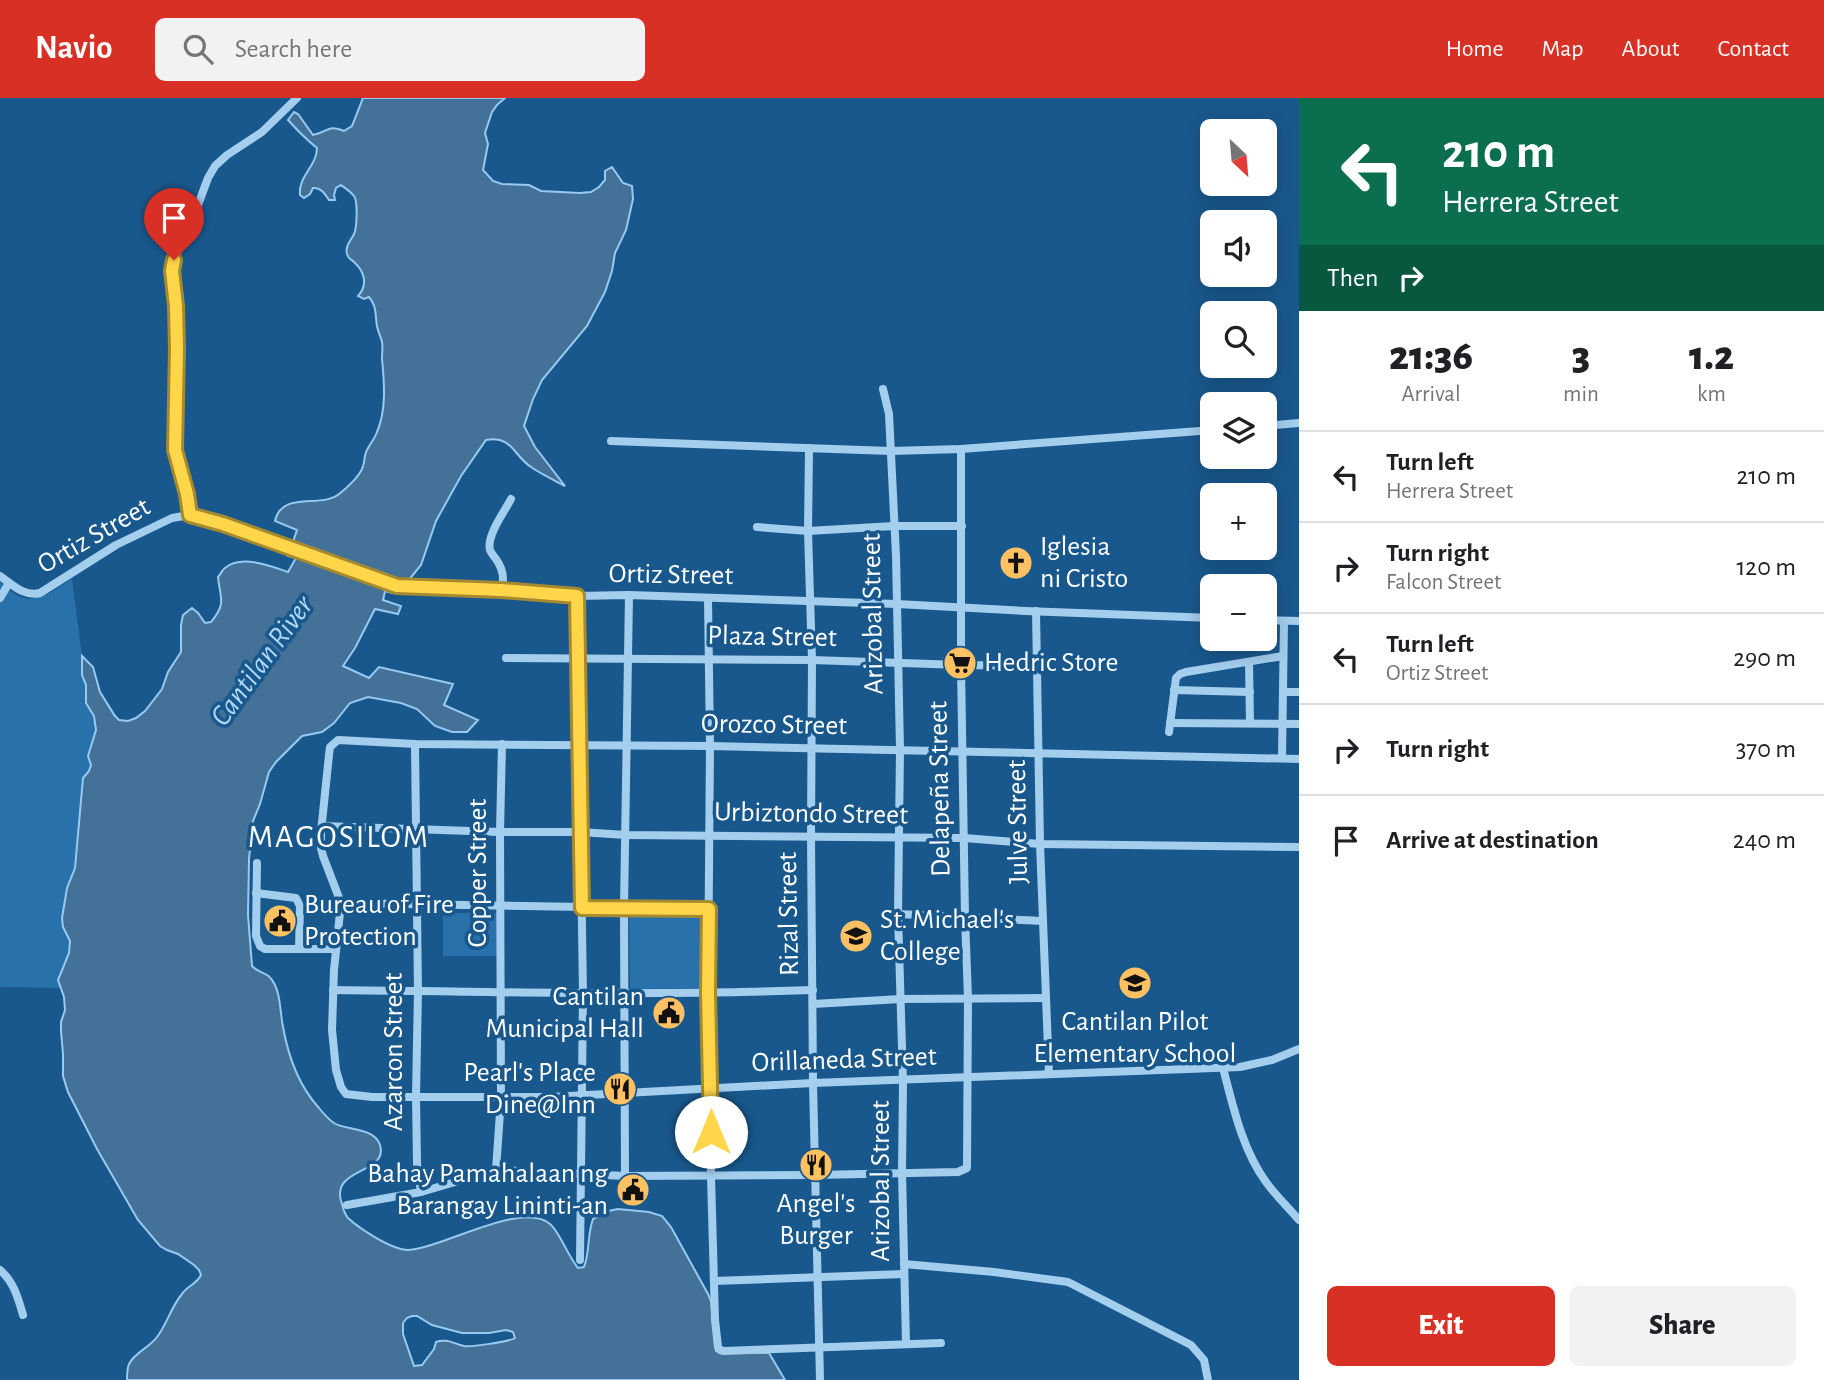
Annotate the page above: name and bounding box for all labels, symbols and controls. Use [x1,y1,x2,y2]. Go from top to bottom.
search box [155,18,645,81]
icon: search [179,30,217,68]
text: Navio [35,32,113,65]
text: Search here [235,36,352,62]
text: Home [1446,37,1504,61]
text: Map [1542,37,1584,61]
text: About [1622,37,1679,61]
text: Contact [1717,37,1789,61]
north arrow [1200,119,1278,196]
map controls [1200,119,1277,651]
icon: left [1327,126,1418,217]
text: 210 m [1442,128,1555,177]
text: Herrera Street [1442,186,1619,218]
pin [144,188,204,260]
icon: arrive [155,199,193,237]
button: sound [1200,210,1277,287]
icon: right [1392,259,1430,297]
text: Then [1327,265,1378,291]
button: search [1200,301,1277,378]
text: 21:36 [1389,335,1473,377]
text: 3 [1572,335,1590,377]
text: 1.2 [1689,335,1734,377]
text: Arrival [1401,383,1461,406]
text: min [1563,383,1599,406]
text: km [1697,383,1726,406]
button: layers [1200,392,1277,469]
text: Turn left [1386,449,1474,475]
icon: left [1327,458,1365,496]
text: 210 m [1736,463,1796,489]
text: Herrera Street [1386,480,1513,503]
button: + [1200,483,1277,560]
street label: Ortiz Street [33,493,155,579]
street label: Arizobal Street [858,533,888,695]
place label: Iglesia ni Cristo [1040,533,1128,593]
text: Turn right [1386,540,1489,566]
church icon: Iglesia ni Cristo [997,544,1035,582]
icon: right [1327,549,1365,587]
text: 120 m [1736,554,1796,580]
street label: Ortiz Street [608,560,734,590]
text: Falcon Street [1386,571,1501,594]
button: − [1200,574,1277,651]
water label: Cantilan River [205,590,320,731]
street label: Plaza Street [707,622,837,652]
text: Turn left [1386,631,1474,657]
icon: left [1327,640,1365,678]
supermarket icon: Hedric Store [941,644,979,682]
text: 290 m [1733,645,1796,671]
place label: Hedric Store [984,649,1118,677]
text: Ortiz Street [1386,662,1488,685]
street label: Delapeña Street [924,701,956,877]
street label: Orozco Street [701,710,847,740]
icon: right [1327,731,1365,769]
text: Turn right [1386,736,1489,762]
text: 370 m [1736,736,1796,762]
street label: Julve Street [1003,759,1033,884]
street label: Urbiztondo Street [714,798,908,830]
street label: Copper Street [464,799,492,947]
district label: MAGOSILOM [248,821,430,853]
icon: arrive [1327,822,1365,860]
text: Arrive at destination [1386,827,1599,853]
text: 240 m [1733,827,1796,853]
street label: Rizal Street [774,852,804,976]
place label: Bureau of Fire Protection [304,891,454,951]
public building icon: Bureau of Fire Protection [261,902,299,940]
place label: St. Michael's College [880,906,1014,966]
school or university icon: St. Michael's College [837,917,875,955]
school or university icon: Cantilan Pilot Elementary School [1116,964,1154,1002]
street label: Azarcon Street [380,973,408,1131]
place label: Cantilan Municipal Hall [486,983,644,1043]
public building icon: Cantilan Municipal Hall [650,994,688,1032]
place label: Cantilan Pilot Elementary School [1033,1008,1237,1068]
street label: Orillaneda Street [751,1043,937,1077]
place label: Pearl's Place Dine@Inn [463,1059,596,1119]
restaurant icon: Pearl's Place Dine@Inn [601,1070,639,1108]
position arrow [674,1095,748,1169]
street label: Arizobal Street [867,1100,895,1262]
restaurant icon: Angel's Burger [797,1146,835,1184]
place label: Bahay Pamahalaan ng Barangay Lininti-an [367,1160,608,1220]
public building icon: Bahay Pamahalaan ng Barangay Lininti-an [614,1171,652,1209]
place label: Angel's Burger [777,1190,855,1250]
button: Exit [1327,1286,1555,1366]
button: Share [1569,1286,1796,1366]

